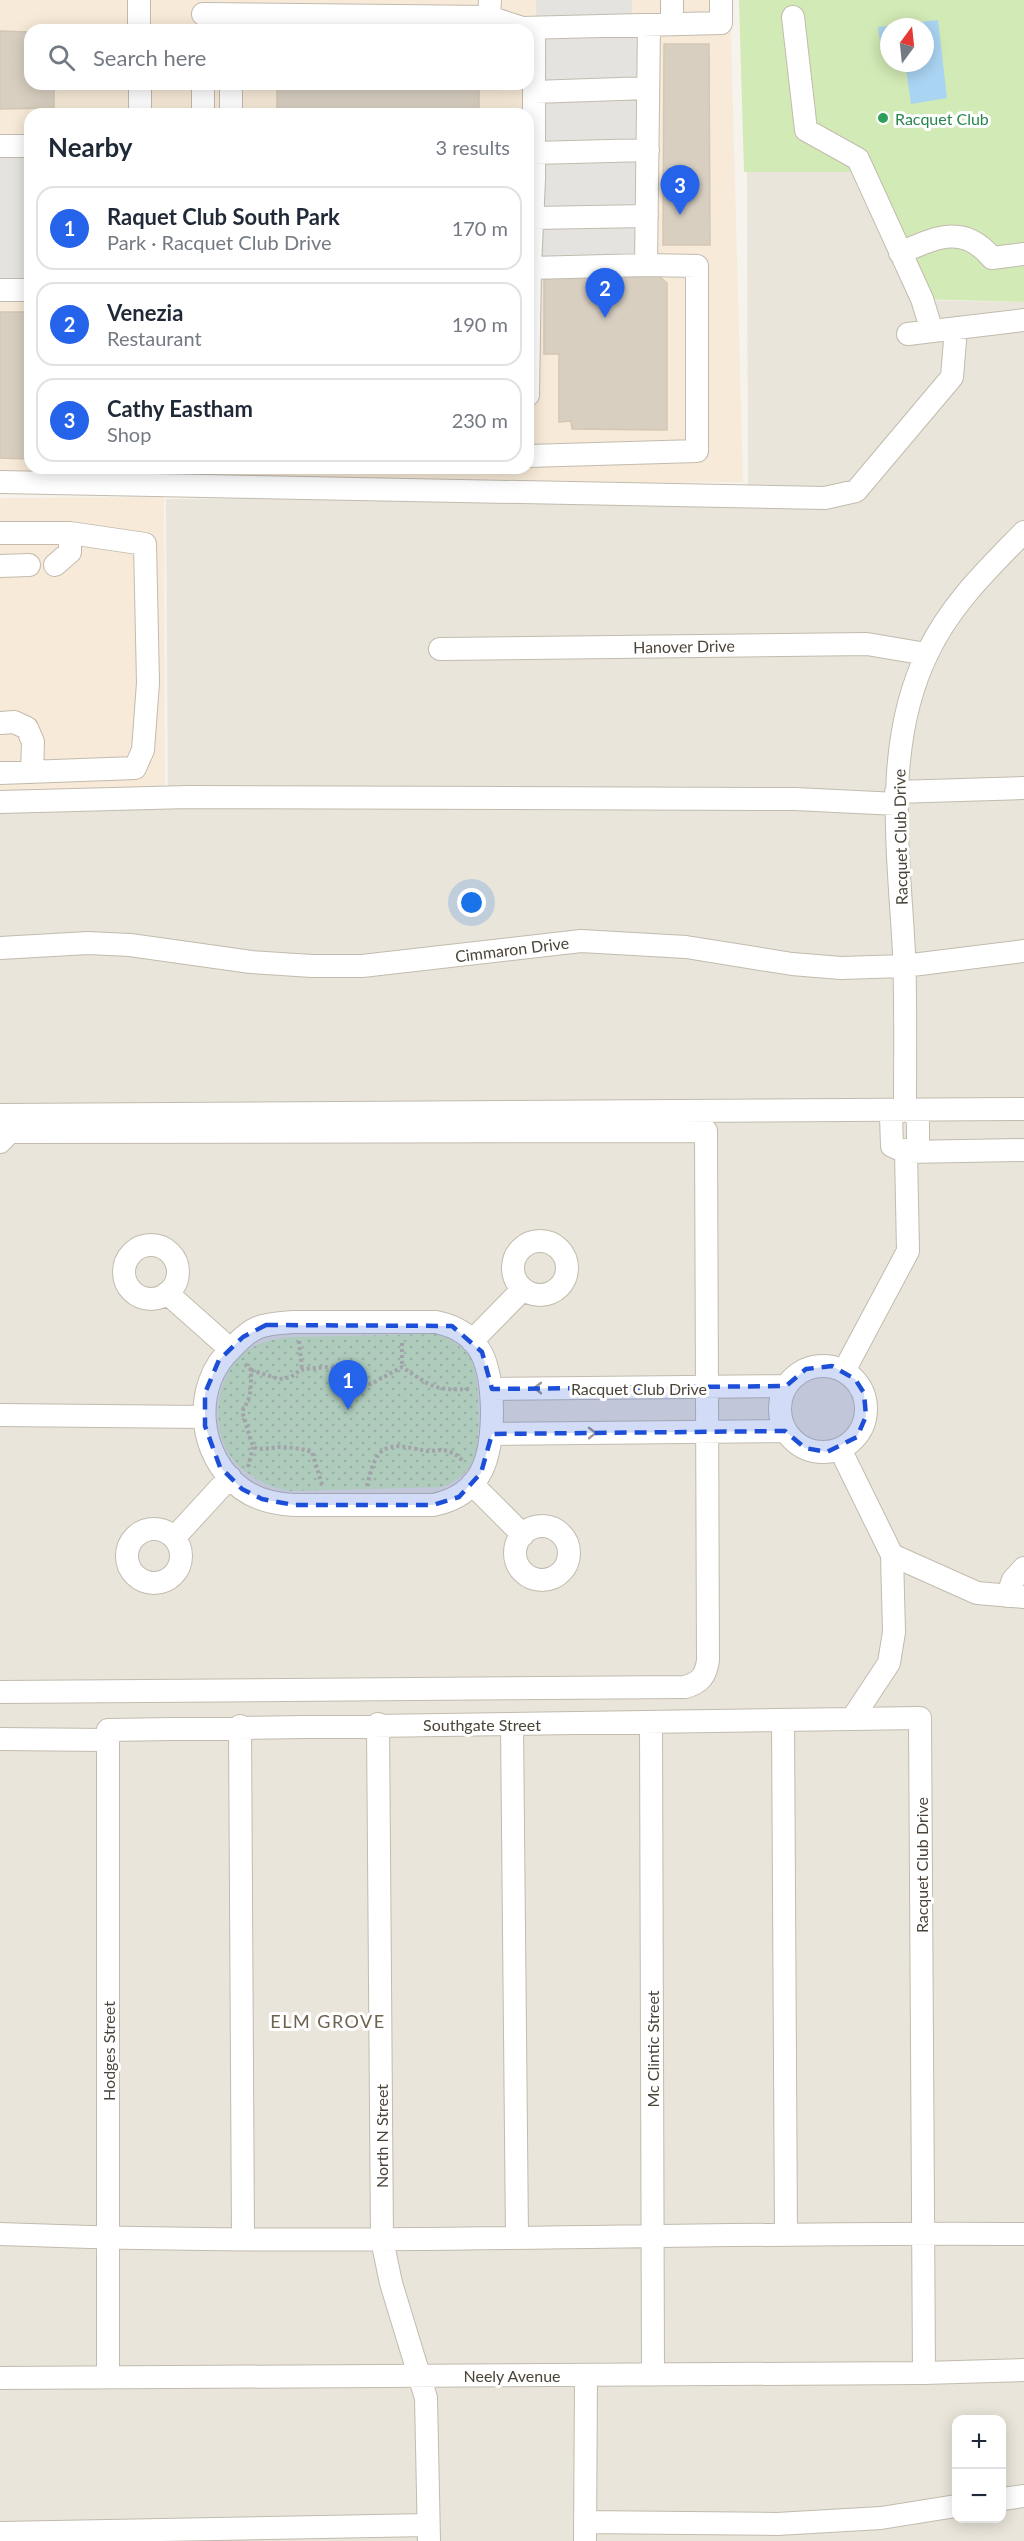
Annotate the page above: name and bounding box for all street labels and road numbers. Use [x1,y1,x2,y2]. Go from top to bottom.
street label: Hanover Drive [633,636,735,656]
street label: Racquet Club Drive [889,769,911,905]
street label: Cimmaron Drive [454,933,570,965]
street label: Racquet Club Drive [571,1379,707,1398]
street label: Southgate Street [423,1715,541,1734]
street label: Racquet Club Drive [912,1797,931,1933]
street label: Mc Clintic Street [643,1990,662,2108]
street label: Hodges Street [99,2001,118,2101]
street label: North N Street [372,2084,391,2188]
street label: Neely Avenue [463,2366,561,2385]

